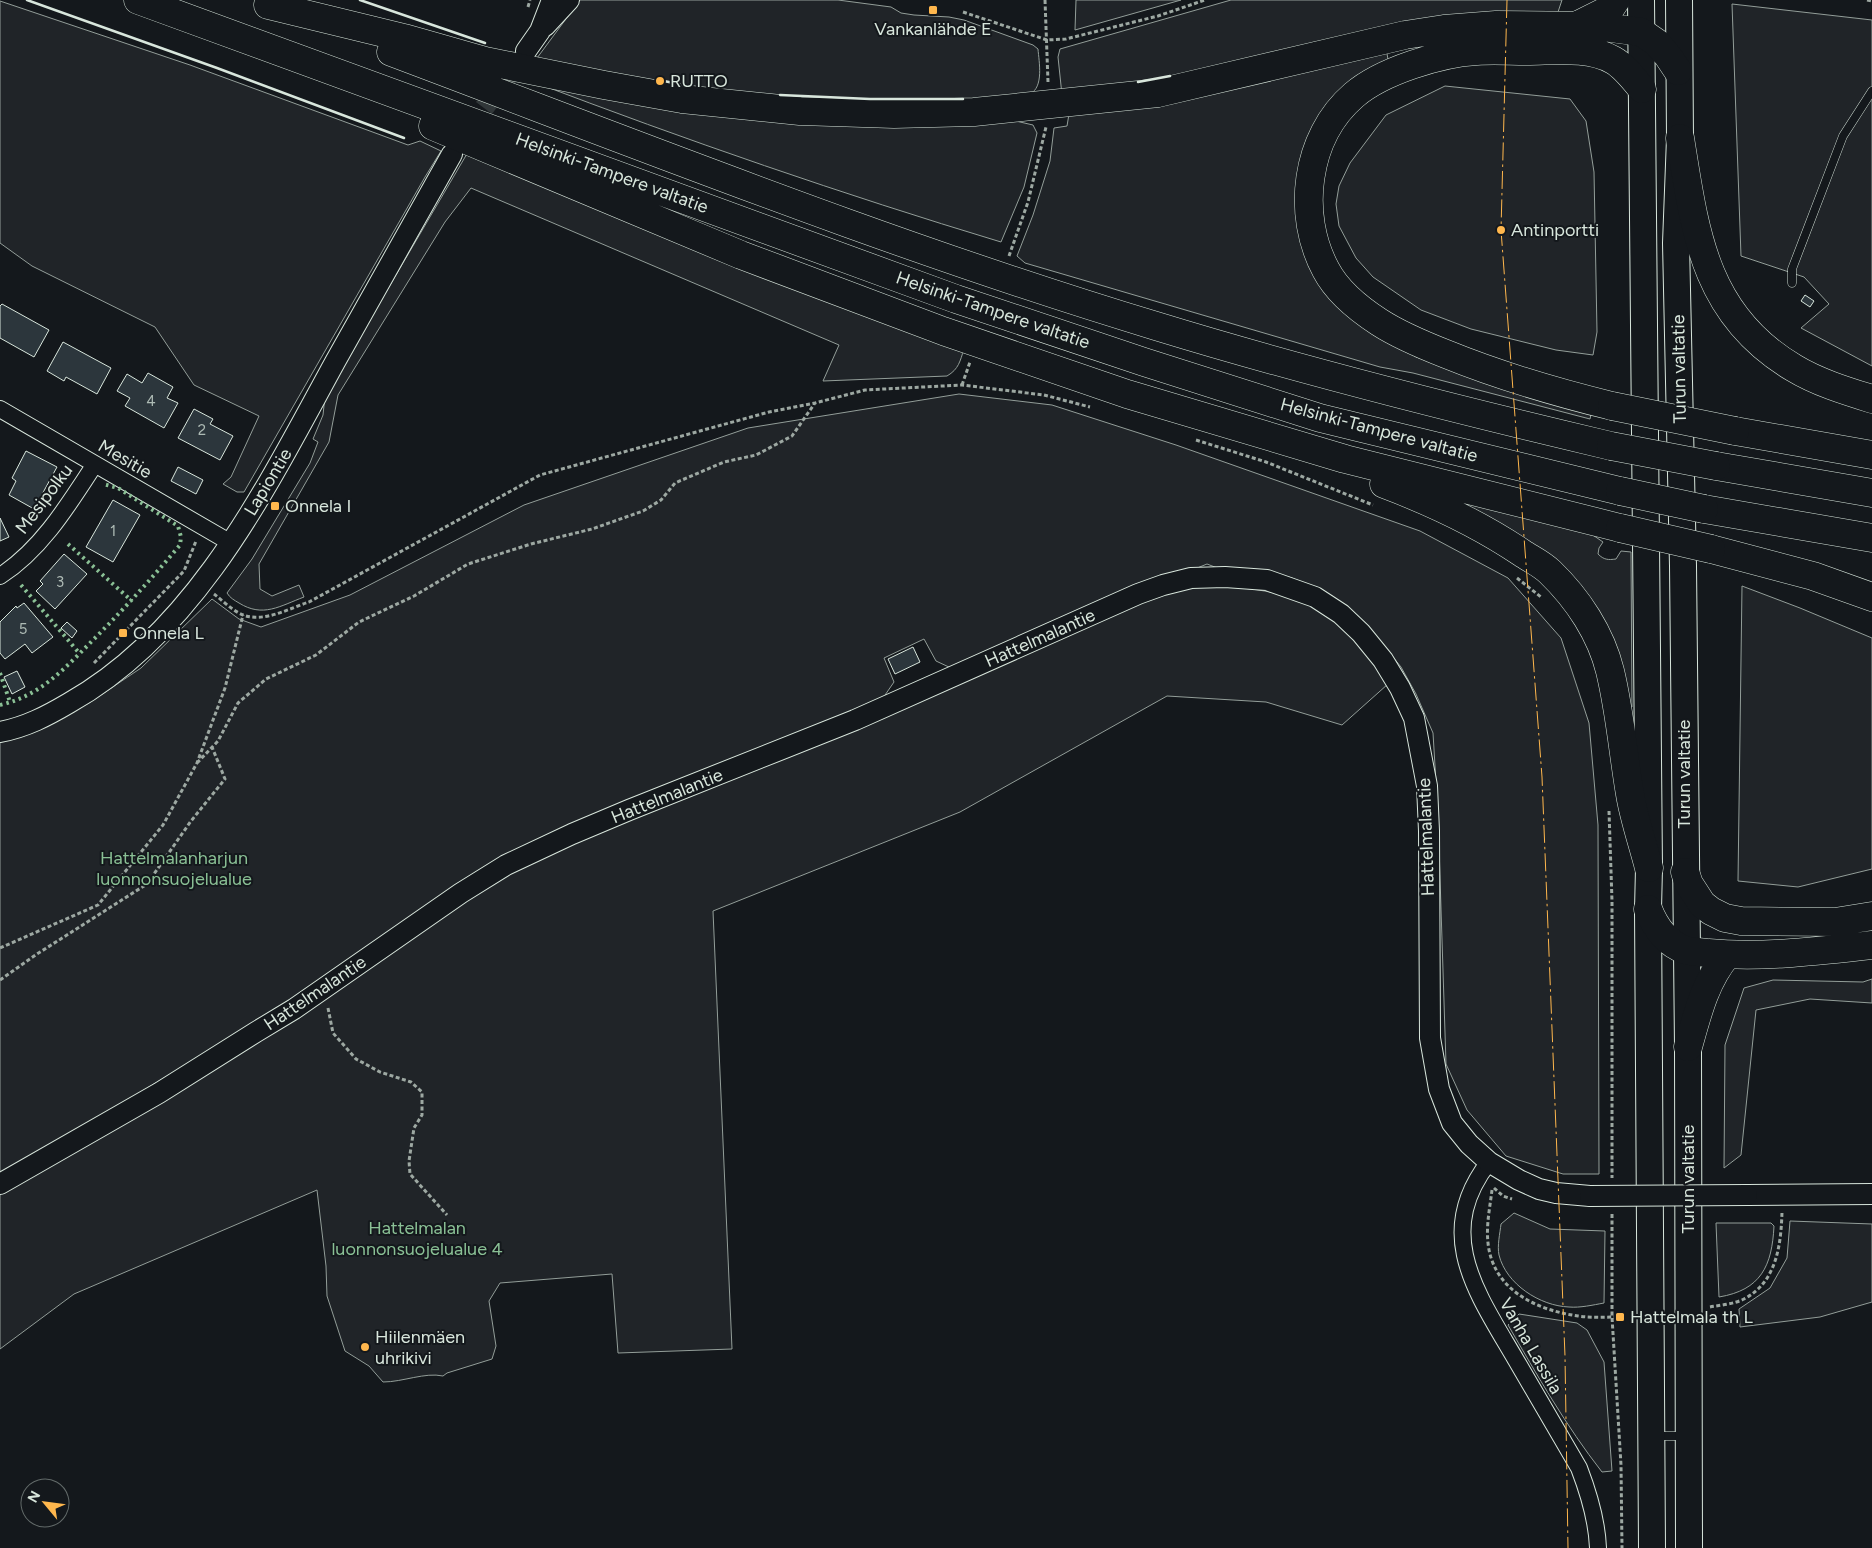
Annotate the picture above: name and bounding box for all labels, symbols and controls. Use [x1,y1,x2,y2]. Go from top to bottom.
marker: Vankanlähde E [927,4,939,16]
place label: Vankanlähde E [874,18,992,40]
place label: RUTTO [670,70,728,92]
marker: RUTTO [654,75,666,87]
street label: Helsinki-Tampere valtatie [513,128,712,218]
place label: Antinportti [1511,219,1599,241]
marker: Antinportti [1495,224,1507,236]
street label: Helsinki-Tampere valtatie [893,266,1093,354]
street label: Turun valtatie [1667,314,1691,424]
house number: 4 [146,392,156,410]
street label: Helsinki-Tampere valtatie [1278,393,1480,467]
house number: 2 [198,421,206,439]
street label: Mesitie [94,435,156,483]
street label: Lapiontie [239,444,297,520]
street label: Mesipolku [11,460,77,538]
place label: Onnela I [285,495,351,517]
marker: Onnela I [269,500,281,512]
house number: 1 [110,522,116,540]
house number: 3 [56,573,64,591]
street label: Hattelmalantie [981,604,1099,672]
house number: 5 [19,620,27,638]
place label: Onnela L [133,622,204,644]
marker: Onnela L [117,627,129,639]
street label: Turun valtatie [1673,719,1695,828]
street label: Hattelmalantie [608,764,726,828]
street label: Hattelmalantie [1413,777,1439,897]
park label: Hattelmalanharjun luonnonsuojelualue [96,847,252,890]
street label: Hattelmalantie [260,951,370,1035]
street label: Turun valtatie [1677,1124,1699,1233]
park label: Hattelmalan luonnonsuojelualue 4 [331,1217,503,1260]
street label: Vanha Lassila [1495,1294,1567,1398]
place label: Hattelmala th L [1630,1306,1753,1328]
marker: Hattelmala th L [1614,1311,1626,1323]
place label: Hiilenmäen uhrikivi [375,1326,465,1369]
marker: Hiilenmäen uhrikivi [359,1341,371,1353]
north arrow [20,1478,70,1528]
text: N [24,1488,44,1506]

